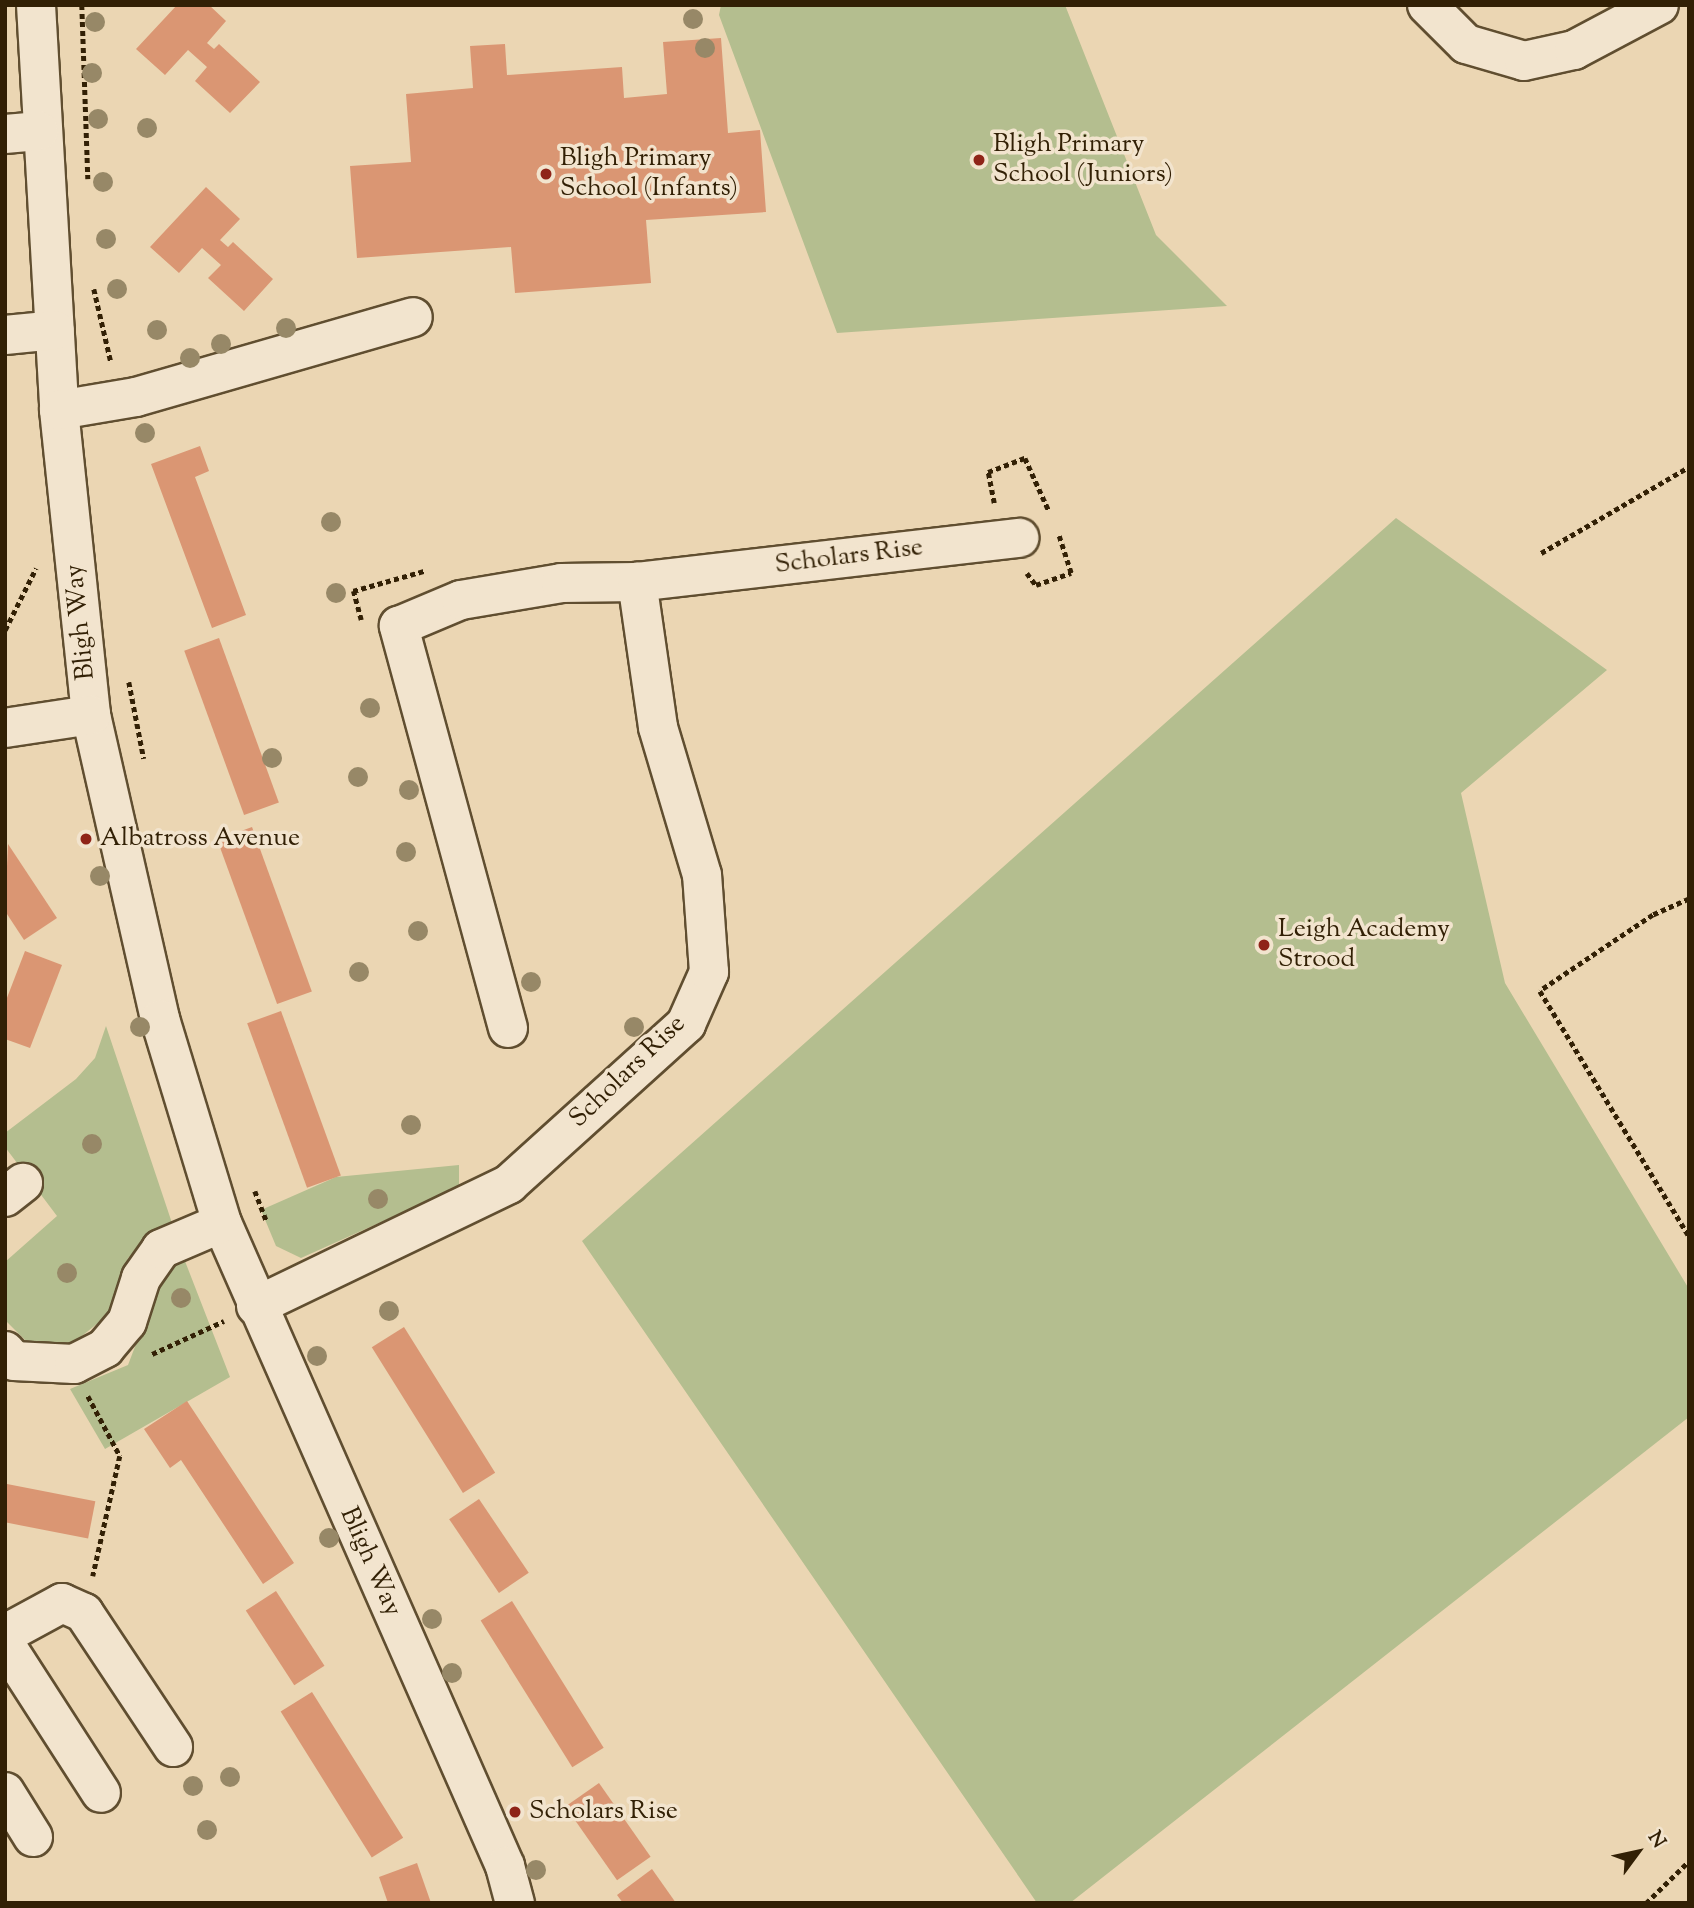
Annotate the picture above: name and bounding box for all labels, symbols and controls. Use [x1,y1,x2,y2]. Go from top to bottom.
place label: Bligh Primary School (Juniors) [993,129,1173,190]
place label: Bligh Primary School (Infants) [560,143,738,204]
marker: Bligh Primary School (Juniors) [971,152,987,168]
marker: Bligh Primary School (Infants) [538,166,554,182]
street label: Scholars Rise [773,532,925,582]
street label: Bligh Way [59,563,103,681]
place label: Albatross Avenue [100,823,300,855]
marker: Albatross Avenue [78,831,94,847]
place label: Leigh Academy Strood [1278,914,1450,976]
marker: Leigh Academy Strood [1256,937,1272,953]
street label: Scholars Rise [564,1009,692,1135]
street label: Bligh Way [332,1503,408,1621]
place label: Scholars Rise [529,1796,678,1828]
marker: Scholars Rise [507,1804,523,1820]
north arrow [1603,1817,1673,1887]
text: N [1641,1827,1671,1854]

